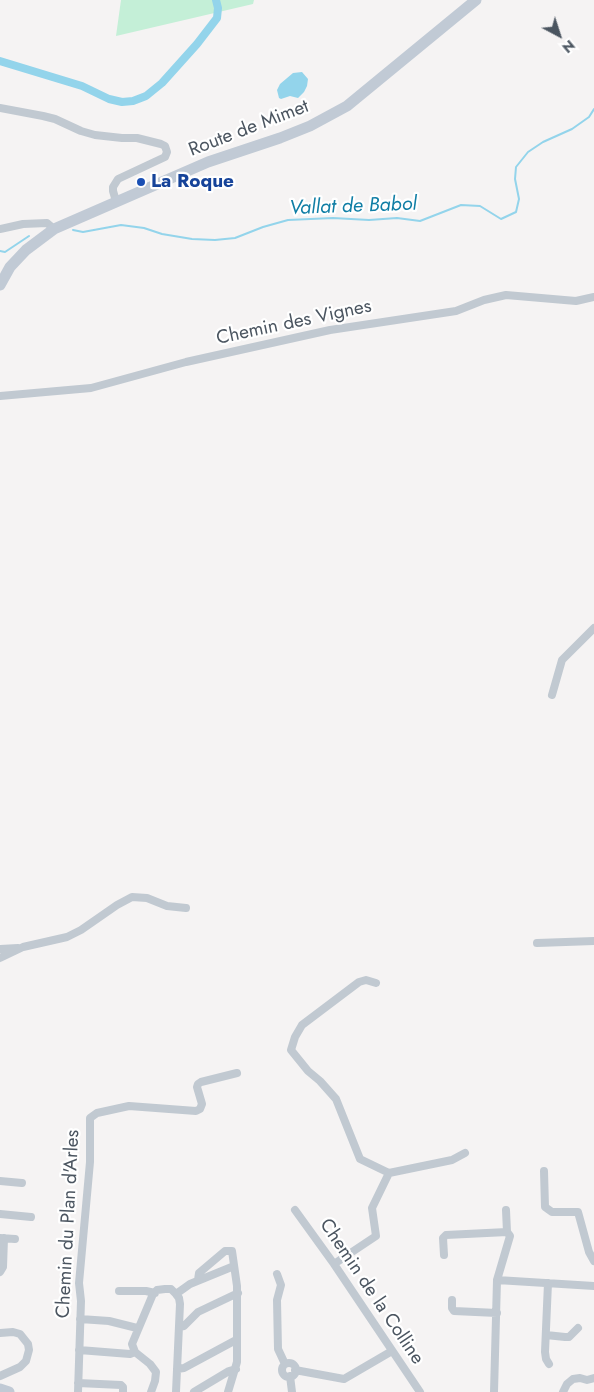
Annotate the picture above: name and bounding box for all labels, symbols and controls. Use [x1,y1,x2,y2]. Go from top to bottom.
north arrow [534,10,584,60]
text: N [558,35,579,58]
street label: Route de Mimet [186,96,312,162]
place label: La Roque [151,171,234,193]
marker: La Roque [135,176,147,188]
water label: Vallat de Babol [289,193,417,221]
street label: Chemin des Vignes [214,295,374,351]
street label: Chemin du Plan d'Arles [53,1129,85,1319]
street label: Chemin de la Colline [314,1215,428,1369]

